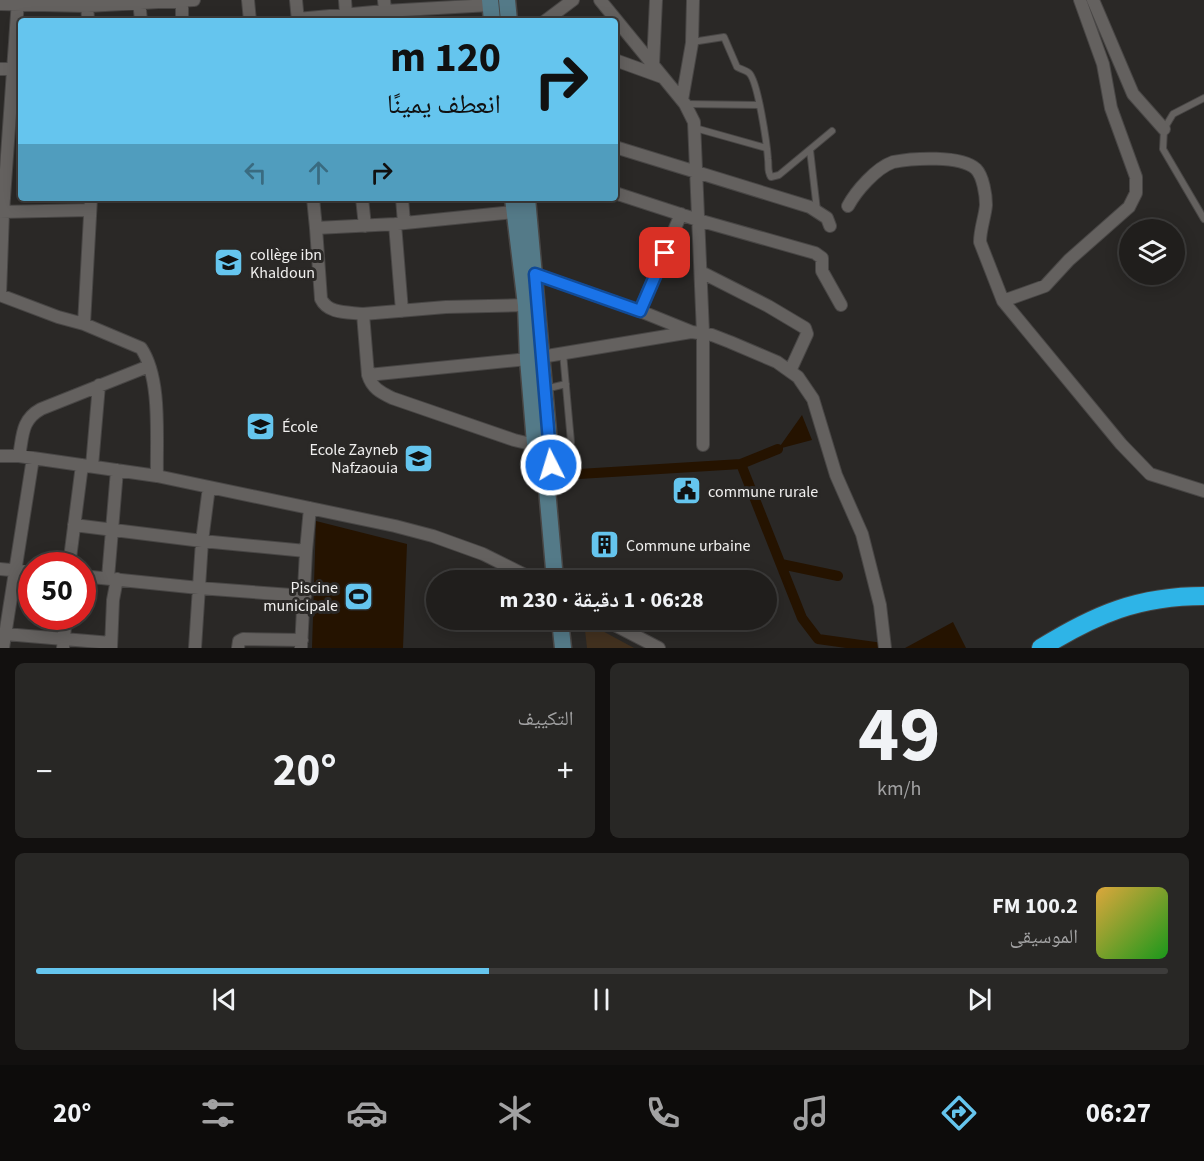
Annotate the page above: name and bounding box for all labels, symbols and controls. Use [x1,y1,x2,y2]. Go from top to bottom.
text: 120 m [390,28,501,88]
icon: right [522,42,600,120]
text: انعطف يمينًا [387,85,501,124]
icon: left [239,156,272,189]
icon: ahead [302,156,335,189]
icon: right [365,156,398,189]
map controls [1119,219,1185,285]
button: layers [1119,219,1185,285]
pin [639,227,690,278]
icon: arrive [648,236,681,269]
place label: collège ibn Khaldoun [250,244,322,284]
school or university icon: collège ibn Khaldoun [213,247,245,279]
school or university icon: École [245,410,277,442]
place label: École [282,416,318,438]
position arrow [519,433,583,497]
place label: Ecole Zayneb Nafzaouia [309,439,398,479]
school or university icon: Ecole Zayneb Nafzaouia [403,442,435,474]
public building icon: commune rurale [671,475,703,507]
place label: commune rurale [708,481,818,503]
building icon: Commune urbaine [589,529,621,561]
place label: Commune urbaine [626,535,751,557]
speed limit sign: 50 [18,552,96,630]
place label: Piscine municipale [263,577,338,617]
sports icon: Piscine municipale [343,580,375,612]
text: 06:28 · 1 دقيقة · 230 m [499,584,704,616]
text: 49 [858,680,940,791]
text: التكييف [517,705,574,733]
text: 20° [273,739,337,803]
text: − [36,748,52,795]
text: + [557,748,573,795]
text: km/h [877,775,921,803]
text: 100.2 FM [992,890,1078,922]
text: الموسيقى [1010,923,1078,951]
icon: previous [208,983,241,1016]
icon: pause [585,983,618,1016]
icon: next [963,983,996,1016]
icon: filters [197,1092,239,1134]
icon: car [346,1092,388,1134]
icon: climate [494,1092,536,1134]
icon: phone [642,1092,684,1134]
icon: music [790,1092,832,1134]
icon: directions [938,1092,980,1134]
text: 20° [53,1094,91,1133]
text: 06:27 [1086,1094,1151,1133]

